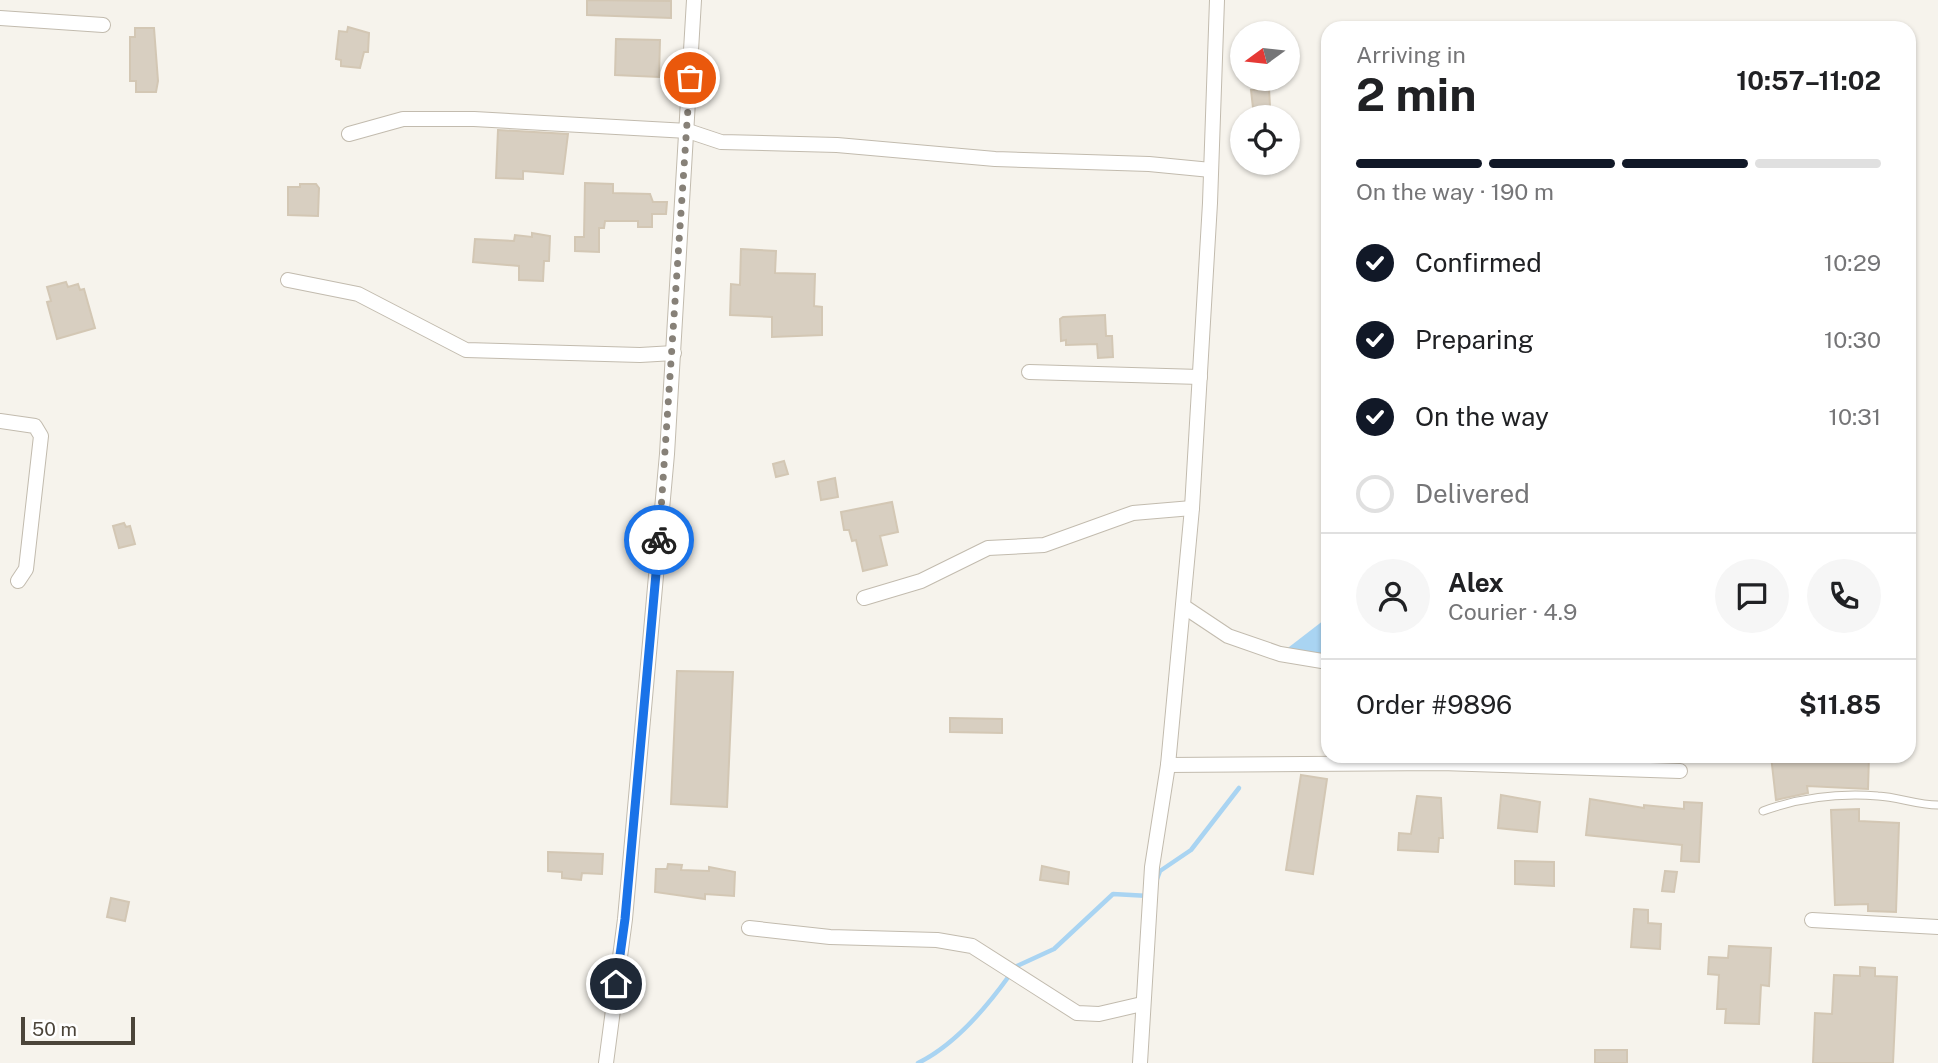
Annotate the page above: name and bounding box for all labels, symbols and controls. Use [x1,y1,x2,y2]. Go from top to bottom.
north arrow [1230,21,1300,91]
map controls [1230,21,1300,175]
text: Arriving in [1356,41,1466,68]
pin [660,48,720,108]
icon: bag [671,59,709,97]
text: 10:57–11:02 [1736,65,1881,96]
text: 2 min [1356,67,1476,121]
button: locate [1230,105,1300,175]
text: On the way · 190 m [1356,178,1554,205]
icon: check [1356,244,1394,282]
text: Confirmed [1415,247,1542,278]
text: 10:29 [1824,249,1881,276]
icon: check [1356,321,1394,359]
text: Preparing [1415,324,1534,355]
text: 10:30 [1824,326,1881,353]
icon: check [1356,398,1394,436]
text: On the way [1415,401,1549,432]
text: 10:31 [1829,403,1881,430]
text: Delivered [1415,478,1530,509]
courier [624,505,694,575]
icon: bike [640,521,678,559]
button: person [1356,559,1430,633]
button: chat [1715,559,1789,633]
button: phone [1807,559,1881,633]
text: Alex [1448,567,1504,598]
text: Courier · 4.9 [1448,598,1577,625]
text: Order #9896 [1356,689,1512,720]
text: $11.85 [1799,689,1881,720]
pin [586,954,646,1014]
icon: home [597,965,635,1003]
scale bar [21,1014,135,1046]
text: 50 m [32,1018,77,1040]

